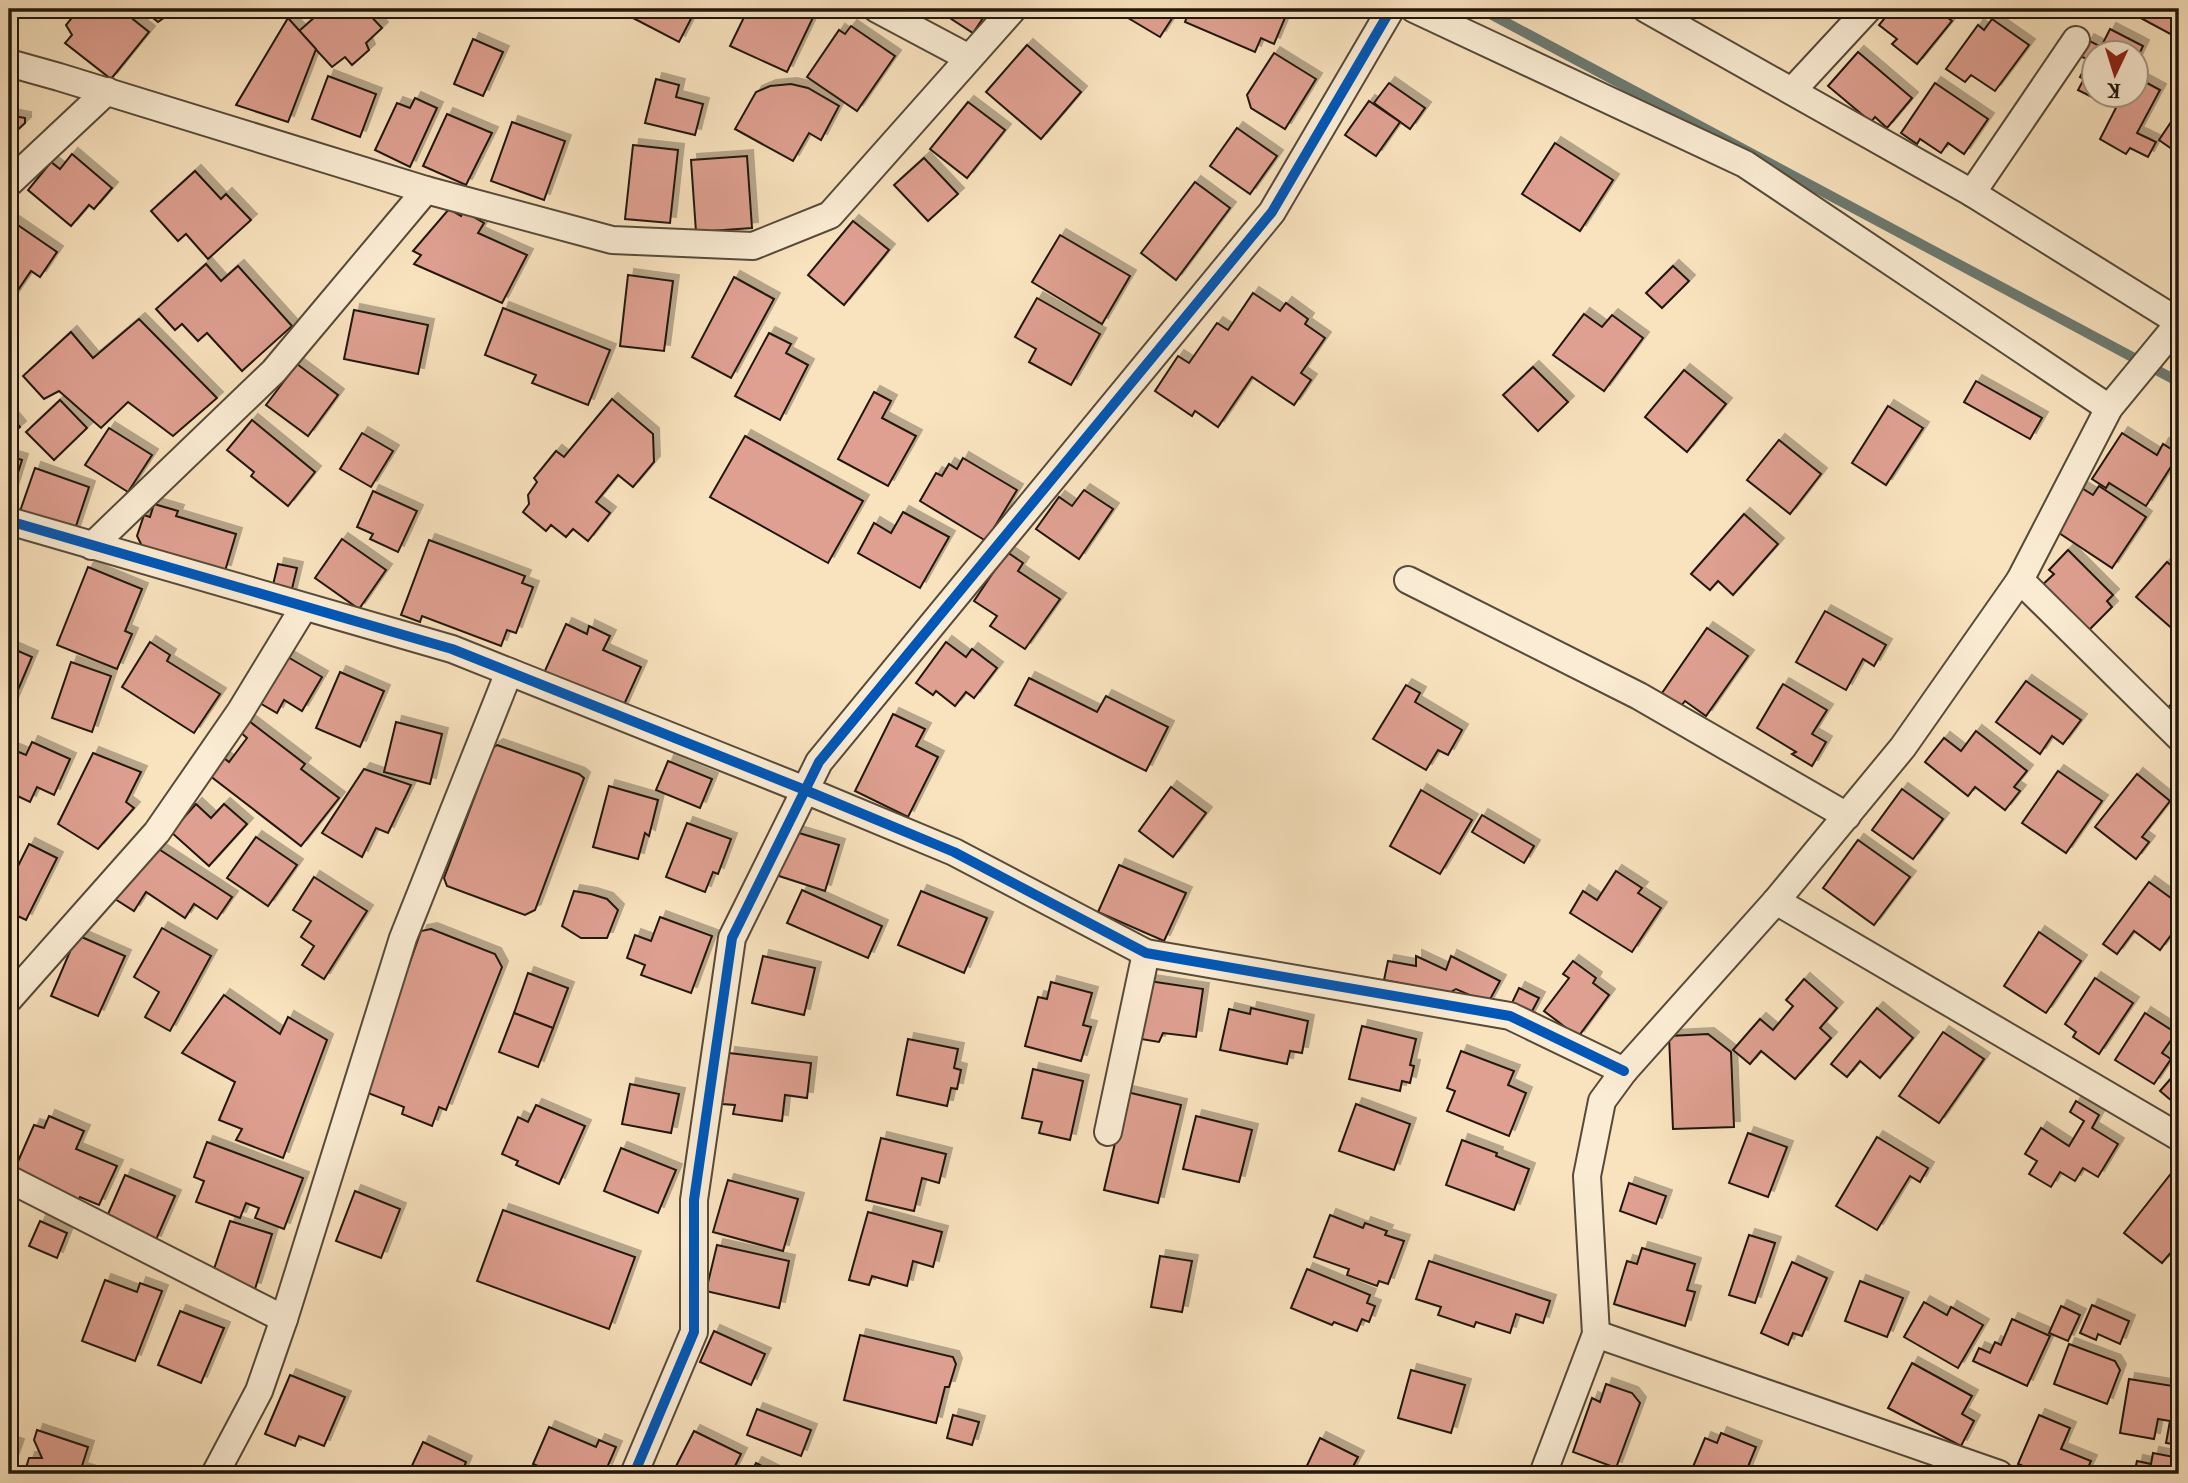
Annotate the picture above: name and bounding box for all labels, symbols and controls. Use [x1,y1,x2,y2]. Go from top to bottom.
north arrow [2080,38,2150,108]
text: K [2106,77,2121,102]

